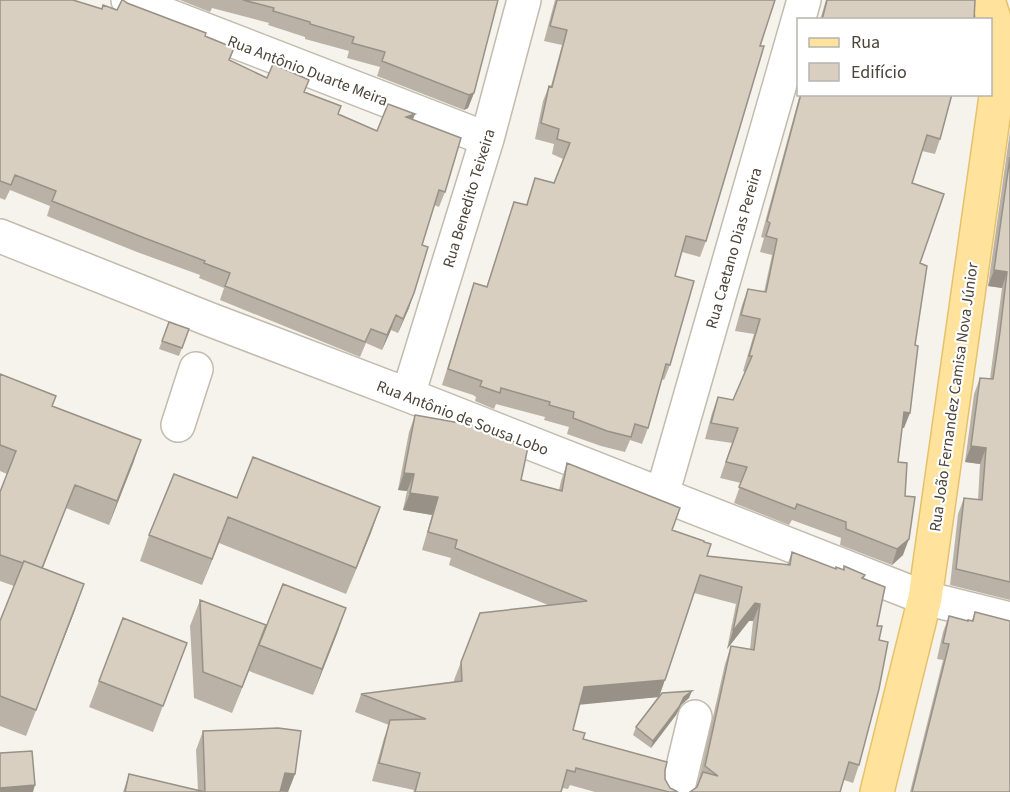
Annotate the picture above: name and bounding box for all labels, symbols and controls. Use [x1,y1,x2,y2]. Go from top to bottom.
legend [797,18,992,96]
street label: Rua Antônio Duarte Meira [224,30,391,112]
text: Rua [851,30,880,55]
text: Edifício [851,60,907,85]
street label: Rua Benedito Teixeira [437,126,501,271]
street label: Rua Caetano Dias Pereira [700,165,768,331]
street label: Rua João Fernandez Camisa Nova Júnior [924,261,984,533]
street label: Rua Antônio de Sousa Lobo [373,375,552,461]

